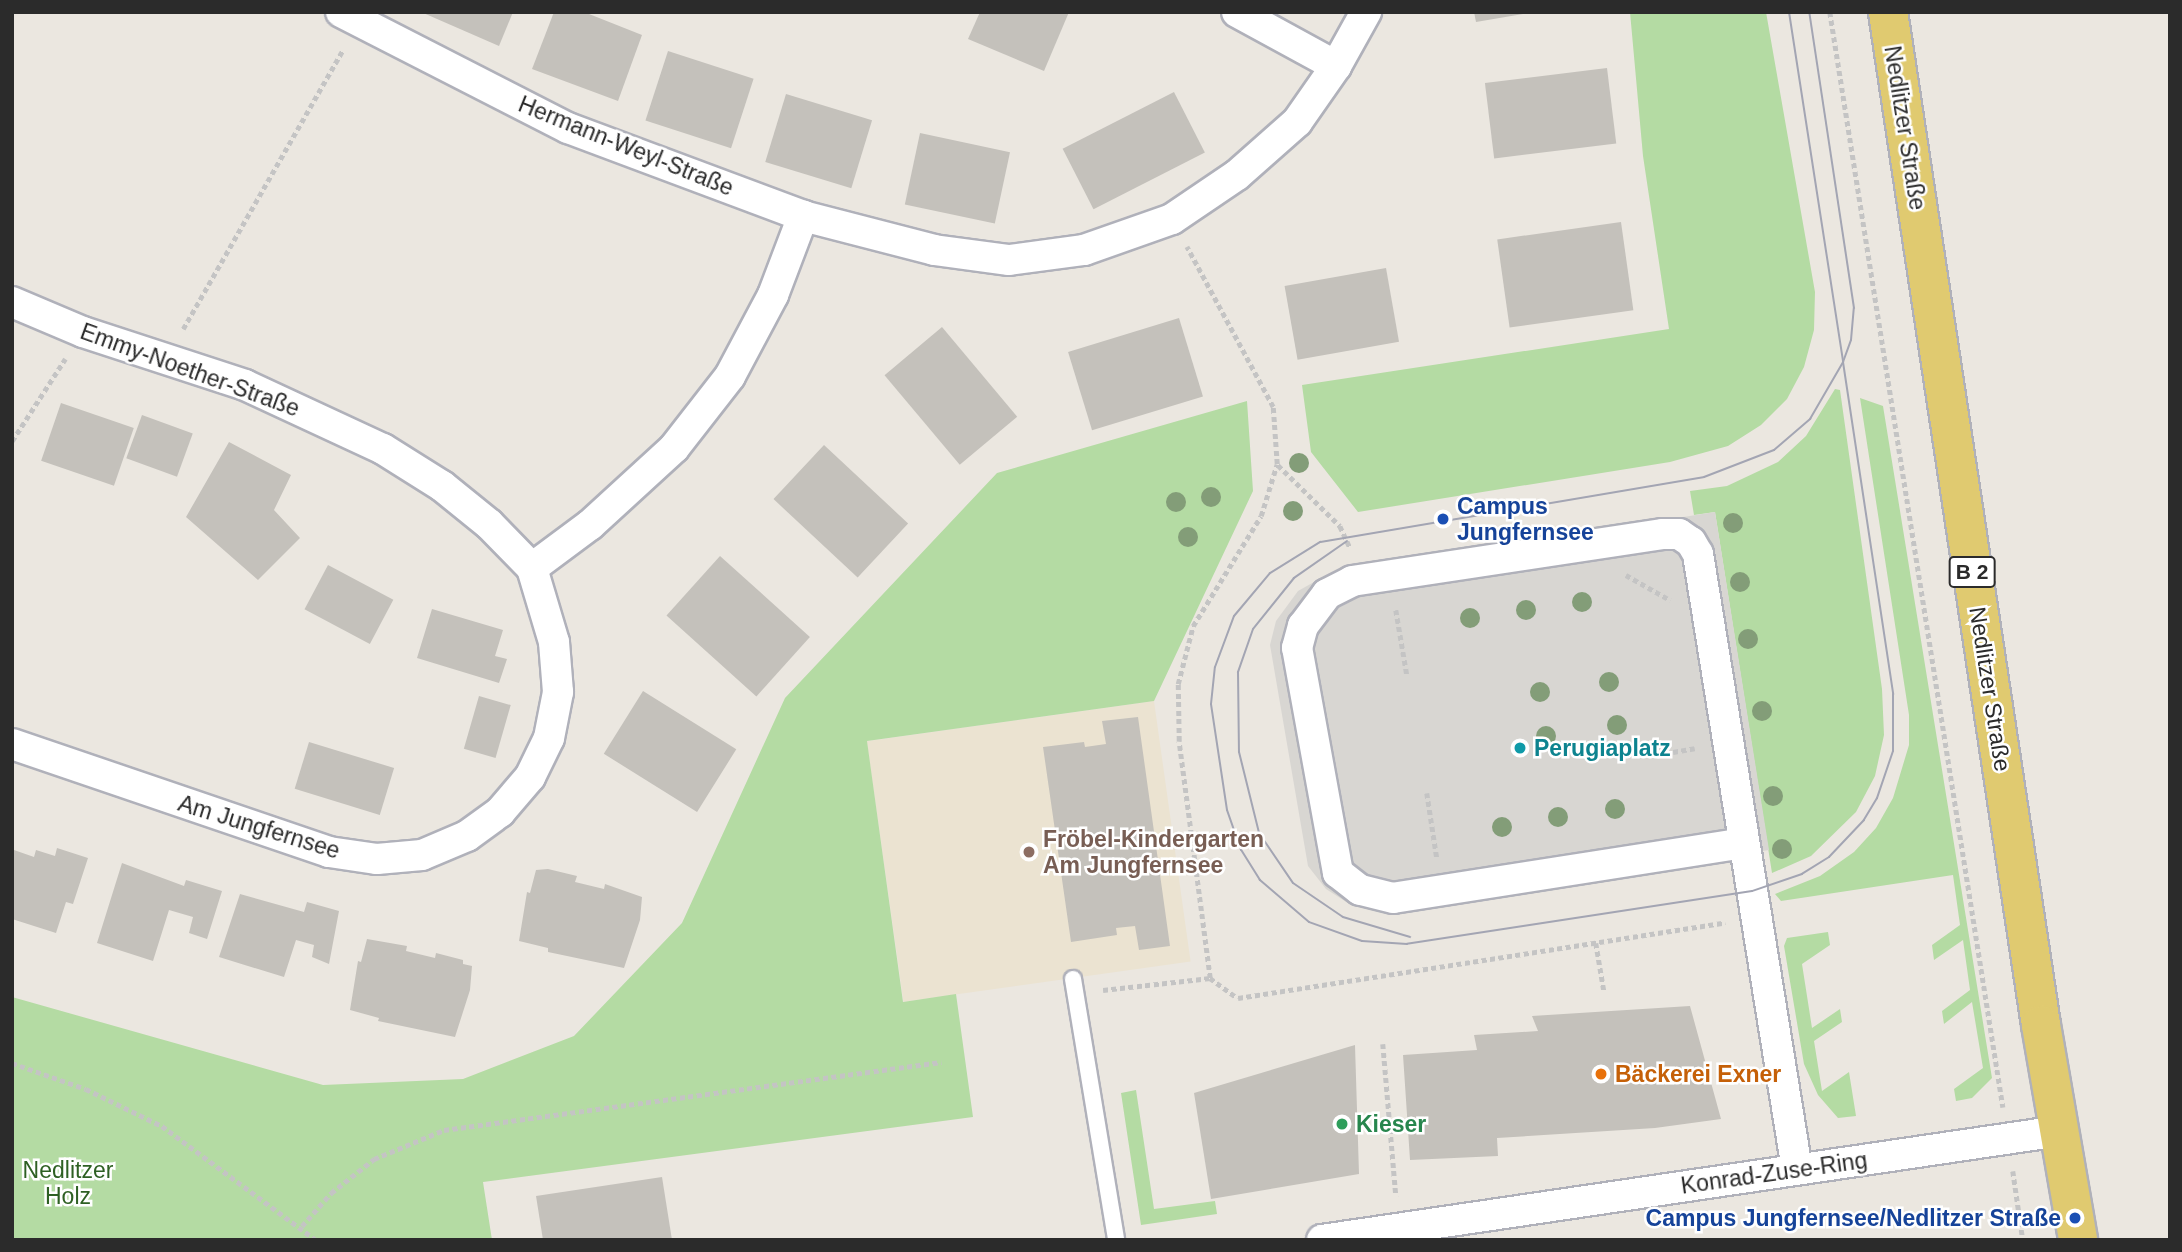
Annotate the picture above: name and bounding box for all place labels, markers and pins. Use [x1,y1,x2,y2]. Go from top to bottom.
place label: Campus Jungfernsee [1457,492,1594,546]
marker: Campus Jungfernsee [1435,511,1451,527]
place label: Perugiaplatz [1534,734,1671,762]
marker: Perugiaplatz [1512,740,1528,756]
place label: Fröbel-Kindergarten Am Jungfernsee [1043,825,1264,879]
marker: Fröbel-Kindergarten Am Jungfernsee [1021,844,1037,860]
place label: Bäckerei Exner [1615,1060,1781,1088]
marker: Bäckerei Exner [1593,1066,1609,1082]
place label: Kieser [1356,1110,1426,1138]
marker: Kieser [1334,1116,1350,1132]
place label: Campus Jungfernsee/Nedlitzer Straße [1646,1204,2061,1232]
marker: Campus Jungfernsee/Nedlitzer Straße [2067,1210,2083,1226]

